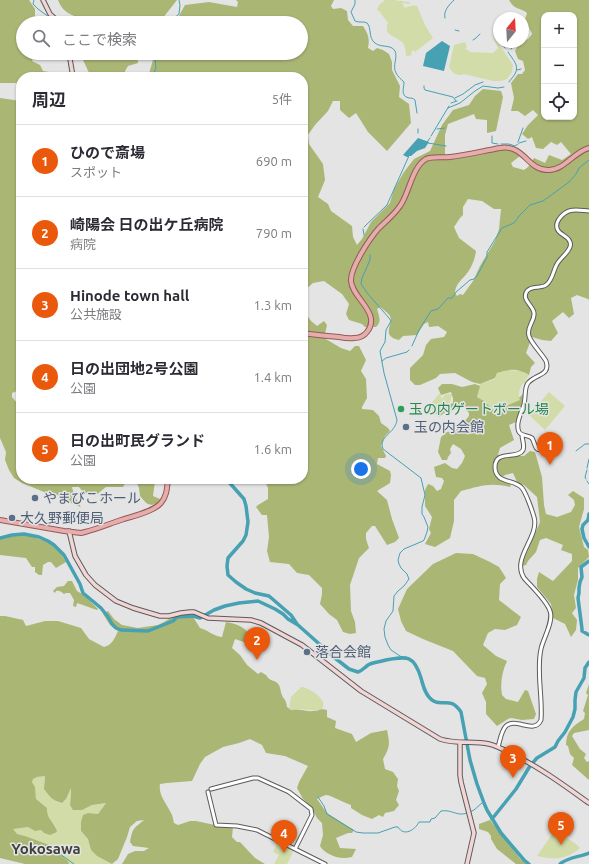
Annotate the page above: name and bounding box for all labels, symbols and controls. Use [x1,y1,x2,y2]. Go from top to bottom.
north arrow [493,12,529,48]
map controls [541,12,577,120]
button: + [541,12,577,48]
search box [16,16,308,60]
icon: search [30,27,52,49]
text: ここで検索 [62,31,137,48]
button: − [541,48,577,84]
button: locate [541,84,577,120]
text: 周辺 [32,90,66,109]
text: 5件 [272,92,292,106]
text: ひので斎場 [70,144,145,161]
text: 1 [41,154,49,168]
text: 690 m [256,154,292,168]
text: スポット [70,165,122,179]
text: 崎陽会 日の出ケ丘病院 [70,216,224,233]
text: 2 [41,226,49,240]
text: 790 m [256,226,292,240]
text: 病院 [70,237,96,251]
text: Hinode town hall [70,287,189,304]
text: 3 [41,298,49,312]
text: 1.3 km [253,298,292,312]
text: 公共施設 [70,307,122,321]
text: 日の出団地2号公園 [70,360,198,377]
text: 4 [41,370,49,384]
text: 1.4 km [253,370,292,384]
text: 公園 [70,381,96,395]
place label: 玉の内ゲートボール場 [409,401,549,417]
marker: 玉の内ゲートボール場 [396,404,406,414]
place label: 玉の内会館 [414,419,484,435]
marker: 玉の内会館 [401,422,411,432]
text: 日の出町民グランド [70,432,205,449]
pin: 1 [537,432,563,465]
text: 5 [41,442,49,456]
text: 1.6 km [253,442,292,456]
text: 公園 [70,453,96,467]
your location [351,459,371,479]
place label: やまびこホール [43,490,141,506]
marker: やまびこホール [30,493,40,503]
place label: 大久野郵便局 [20,510,104,526]
marker: 大久野郵便局 [7,513,17,523]
pin: 2 [244,627,270,660]
place label: 落合会館 [315,644,371,660]
marker: 落合会館 [302,647,312,657]
pin: 3 [500,745,526,778]
pin: 5 [548,812,574,845]
pin: 4 [271,820,297,853]
district label: Yokosawa [11,840,81,857]

